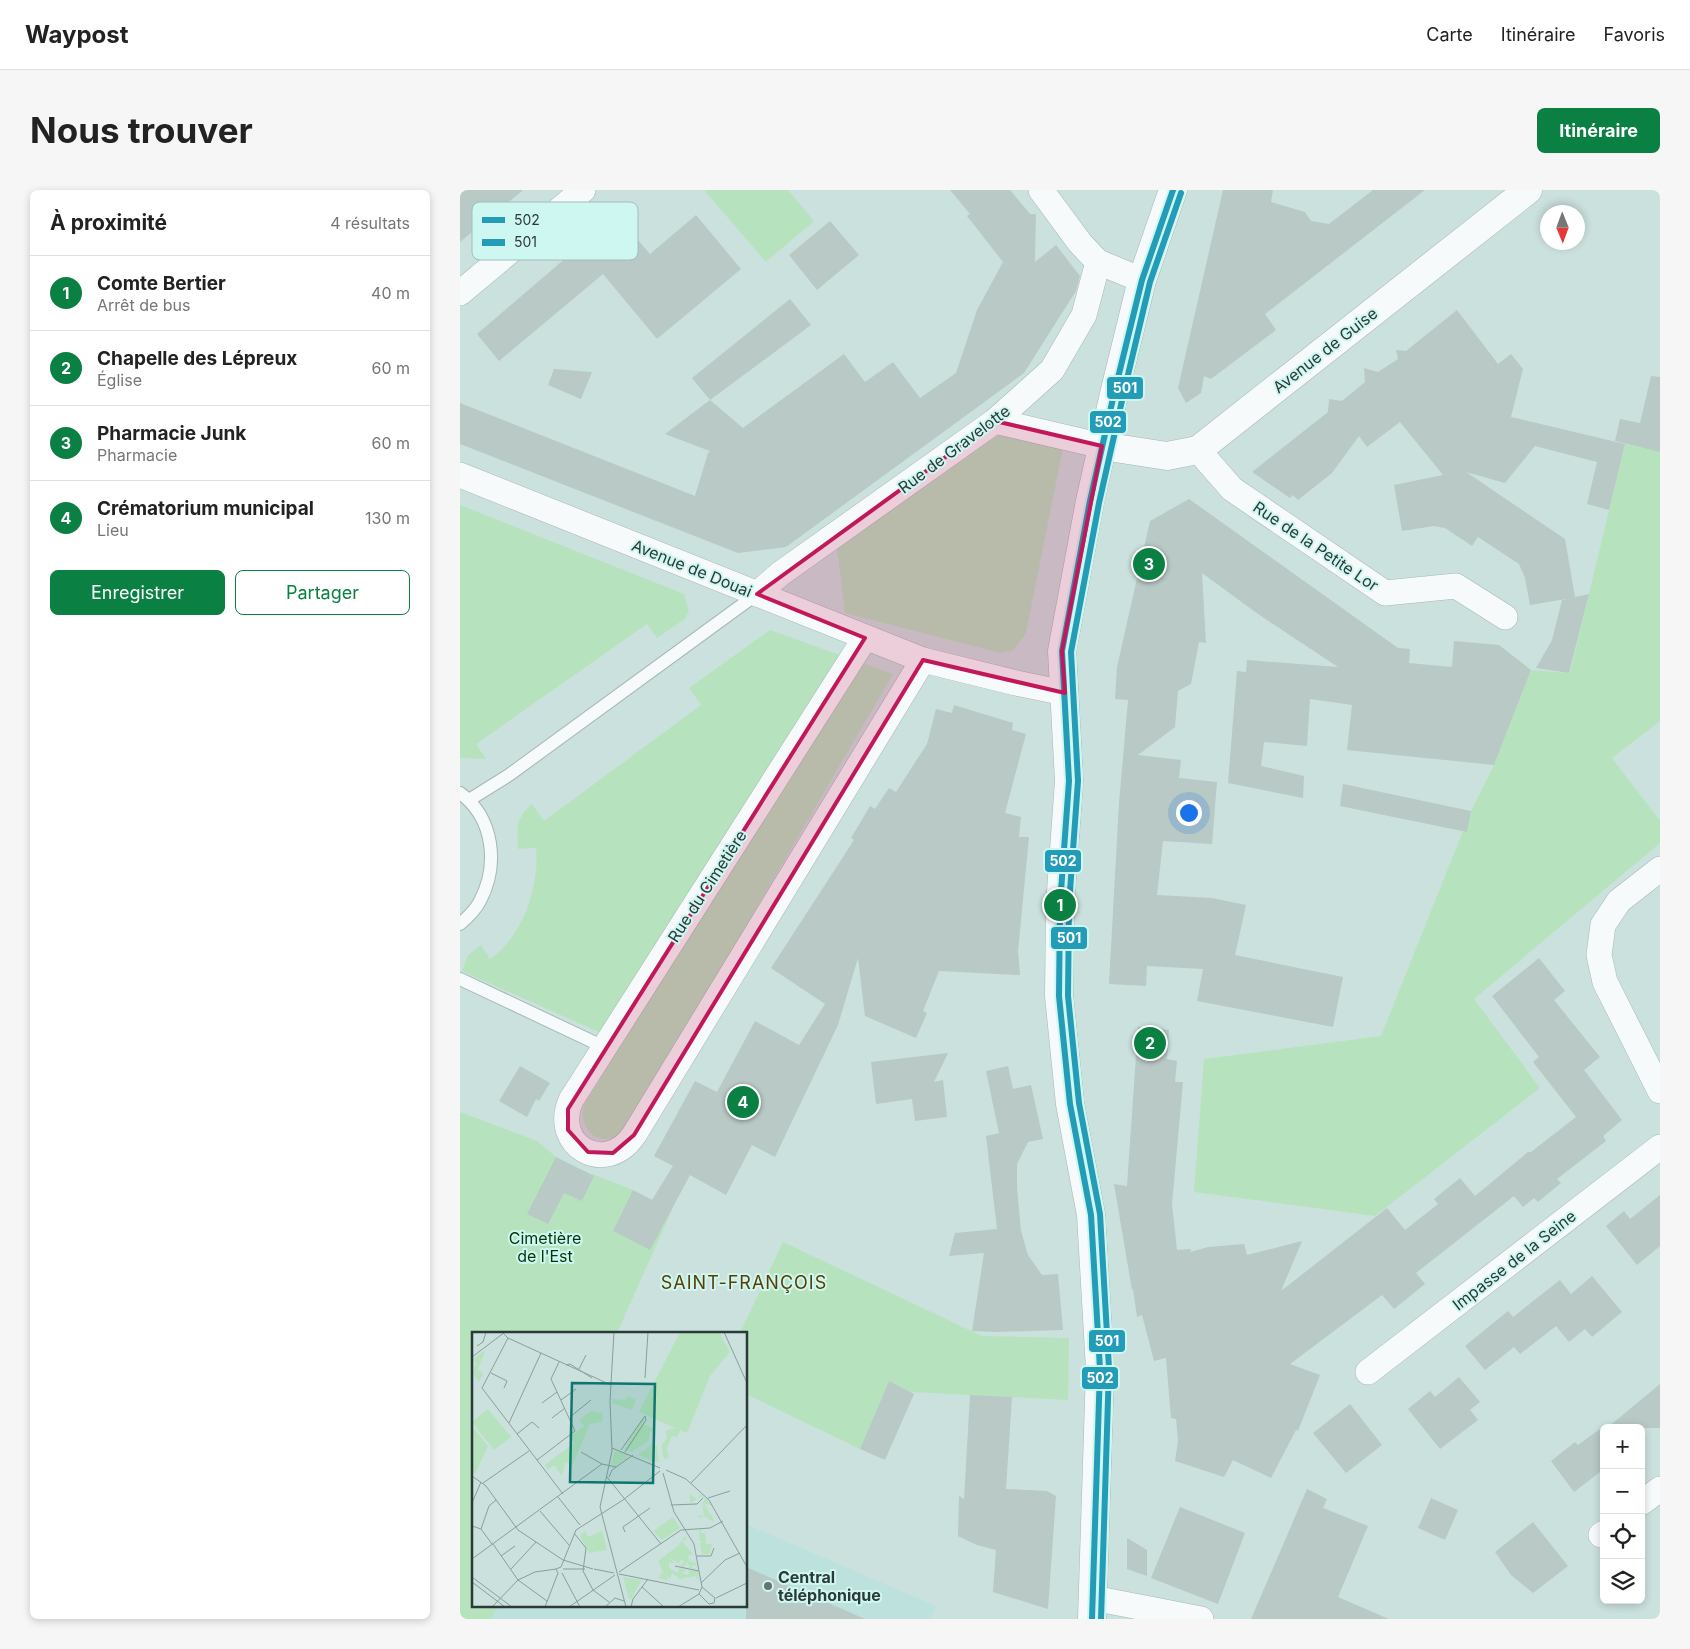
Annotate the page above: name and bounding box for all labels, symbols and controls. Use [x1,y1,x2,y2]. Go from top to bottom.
text: Waypost [25,20,129,49]
text: Carte [1426,24,1473,45]
text: Itinéraire [1501,24,1575,45]
text: Favoris [1603,24,1665,45]
button: Itinéraire [1537,108,1660,153]
text: Nous trouver [30,109,253,151]
legend [472,202,638,260]
north arrow [1540,205,1585,250]
text: À proximité [50,210,167,235]
text: 502 [514,211,540,228]
text: 4 résultats [330,213,410,233]
text: 501 [514,233,537,250]
text: Comte Bertier [97,272,226,295]
text: 1 [63,283,69,303]
text: 40 m [371,283,410,303]
text: Arrêt de bus [97,295,190,315]
street label: Avenue de Guise [1269,303,1381,397]
text: Chapelle des Lépreux [97,347,297,370]
text: 2 [61,358,71,378]
text: 60 m [371,358,410,378]
text: Église [97,370,142,390]
line badge: 501 [1106,376,1144,400]
text: 501 [1113,379,1137,396]
street label: Rue de Gravelotte [894,400,1014,498]
line badge: 502 [1089,410,1127,434]
text: 502 [1094,413,1122,430]
text: Pharmacie Junk [97,422,246,445]
text: 3 [61,433,71,453]
text: 60 m [371,433,410,453]
text: Pharmacie [97,445,177,465]
text: Crématorium municipal [97,497,314,520]
street label: Rue de la Petite Lor [1250,497,1382,595]
text: 4 [61,508,71,528]
text: 130 m [365,508,410,528]
text: Lieu [97,520,129,540]
street label: Avenue de Douai [629,535,755,601]
pin: 3 [1133,545,1165,583]
button: Enregistrer [50,570,225,615]
button: Partager [235,570,410,615]
your location [1176,800,1202,826]
street label: Rue du Cimetière [663,826,751,946]
line badge: 502 [1044,849,1082,873]
text: 502 [1049,852,1077,869]
pin: 1 [1044,886,1076,924]
line badge: 501 [1050,926,1088,950]
text: 501 [1057,929,1081,946]
pin: 2 [1134,1024,1166,1062]
pin: 4 [727,1083,759,1121]
street label: Impasse de la Seine [1448,1206,1580,1314]
park label: Cimetière de l'Est [509,1228,581,1266]
district label: SAINT-FRANÇOIS [661,1272,827,1293]
line badge: 501 [1088,1329,1126,1353]
inset map [472,1332,748,1606]
text: 501 [1095,1332,1119,1349]
line badge: 502 [1081,1366,1119,1390]
text: 502 [1086,1369,1114,1386]
map controls [1600,1424,1645,1604]
button: + [1600,1424,1645,1469]
button: − [1600,1469,1645,1514]
button: locate [1600,1514,1645,1559]
button: layers [1600,1559,1645,1604]
place label: Central téléphonique [778,1567,881,1605]
marker: Central téléphonique [762,1580,774,1592]

